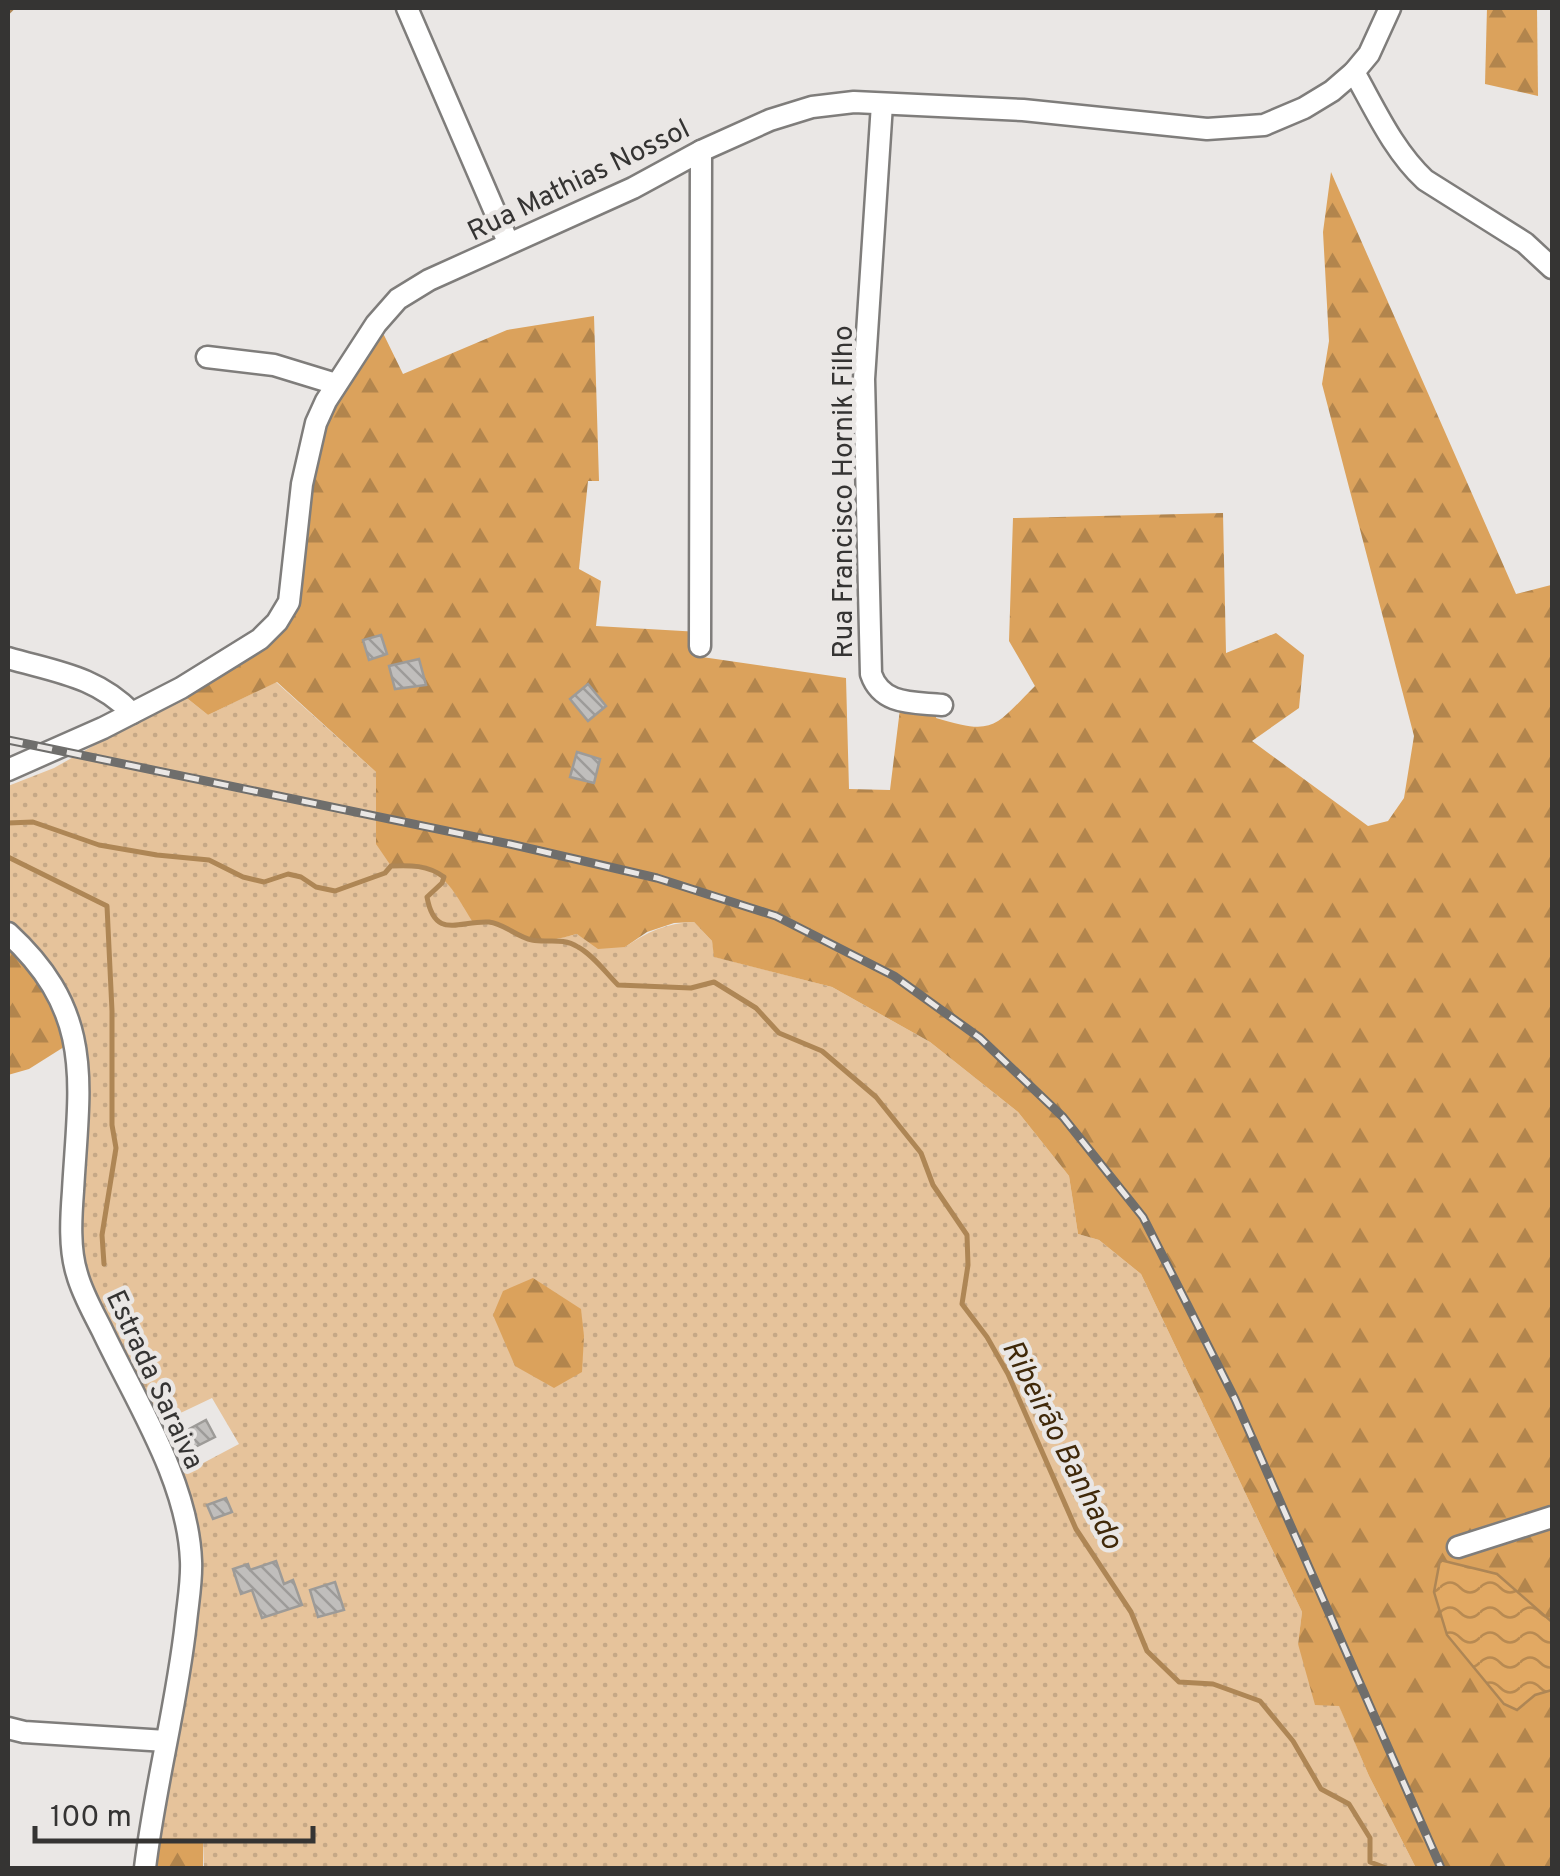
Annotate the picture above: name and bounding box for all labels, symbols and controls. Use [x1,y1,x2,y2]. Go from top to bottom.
street label: Rua Mathias Nossol [462,112,696,251]
street label: Rua Francisco Hornik Filho [827,325,863,659]
street label: Estrada Saraiva [96,1285,211,1476]
water label: Ribeirão Banhado [992,1334,1129,1556]
scale bar [35,1781,312,1843]
text: 100 m [50,1800,132,1837]

